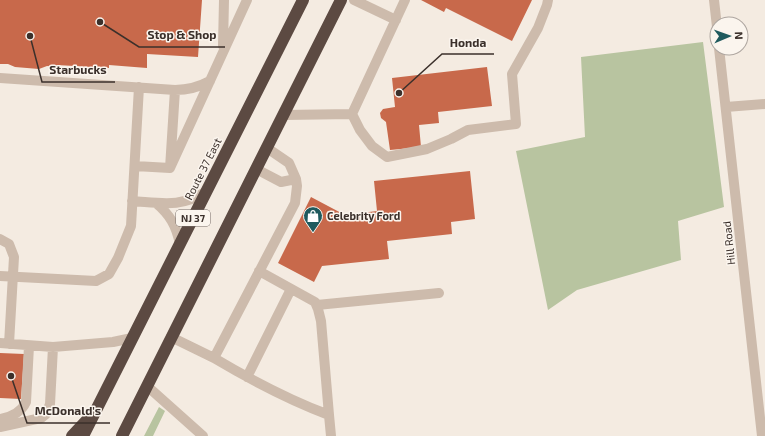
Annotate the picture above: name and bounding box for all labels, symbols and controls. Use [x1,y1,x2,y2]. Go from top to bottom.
north arrow [709,16,749,56]
callout: Stop & Shop [139,23,225,47]
text: Stop & Shop [147,27,217,41]
callout: Honda [442,30,494,54]
text: N [733,31,746,40]
text: Honda [450,35,486,49]
callout: Starbucks [42,58,115,82]
text: Starbucks [49,62,107,76]
street label: Route 37 East [181,136,224,202]
shop icon: Celebrity Ford [302,205,324,233]
place label: Celebrity Ford [327,209,400,223]
road number: NJ 37 [176,210,210,226]
street label: Hill Road [720,220,737,266]
callout: McDonald's [27,399,110,423]
text: McDonald's [35,403,101,417]

